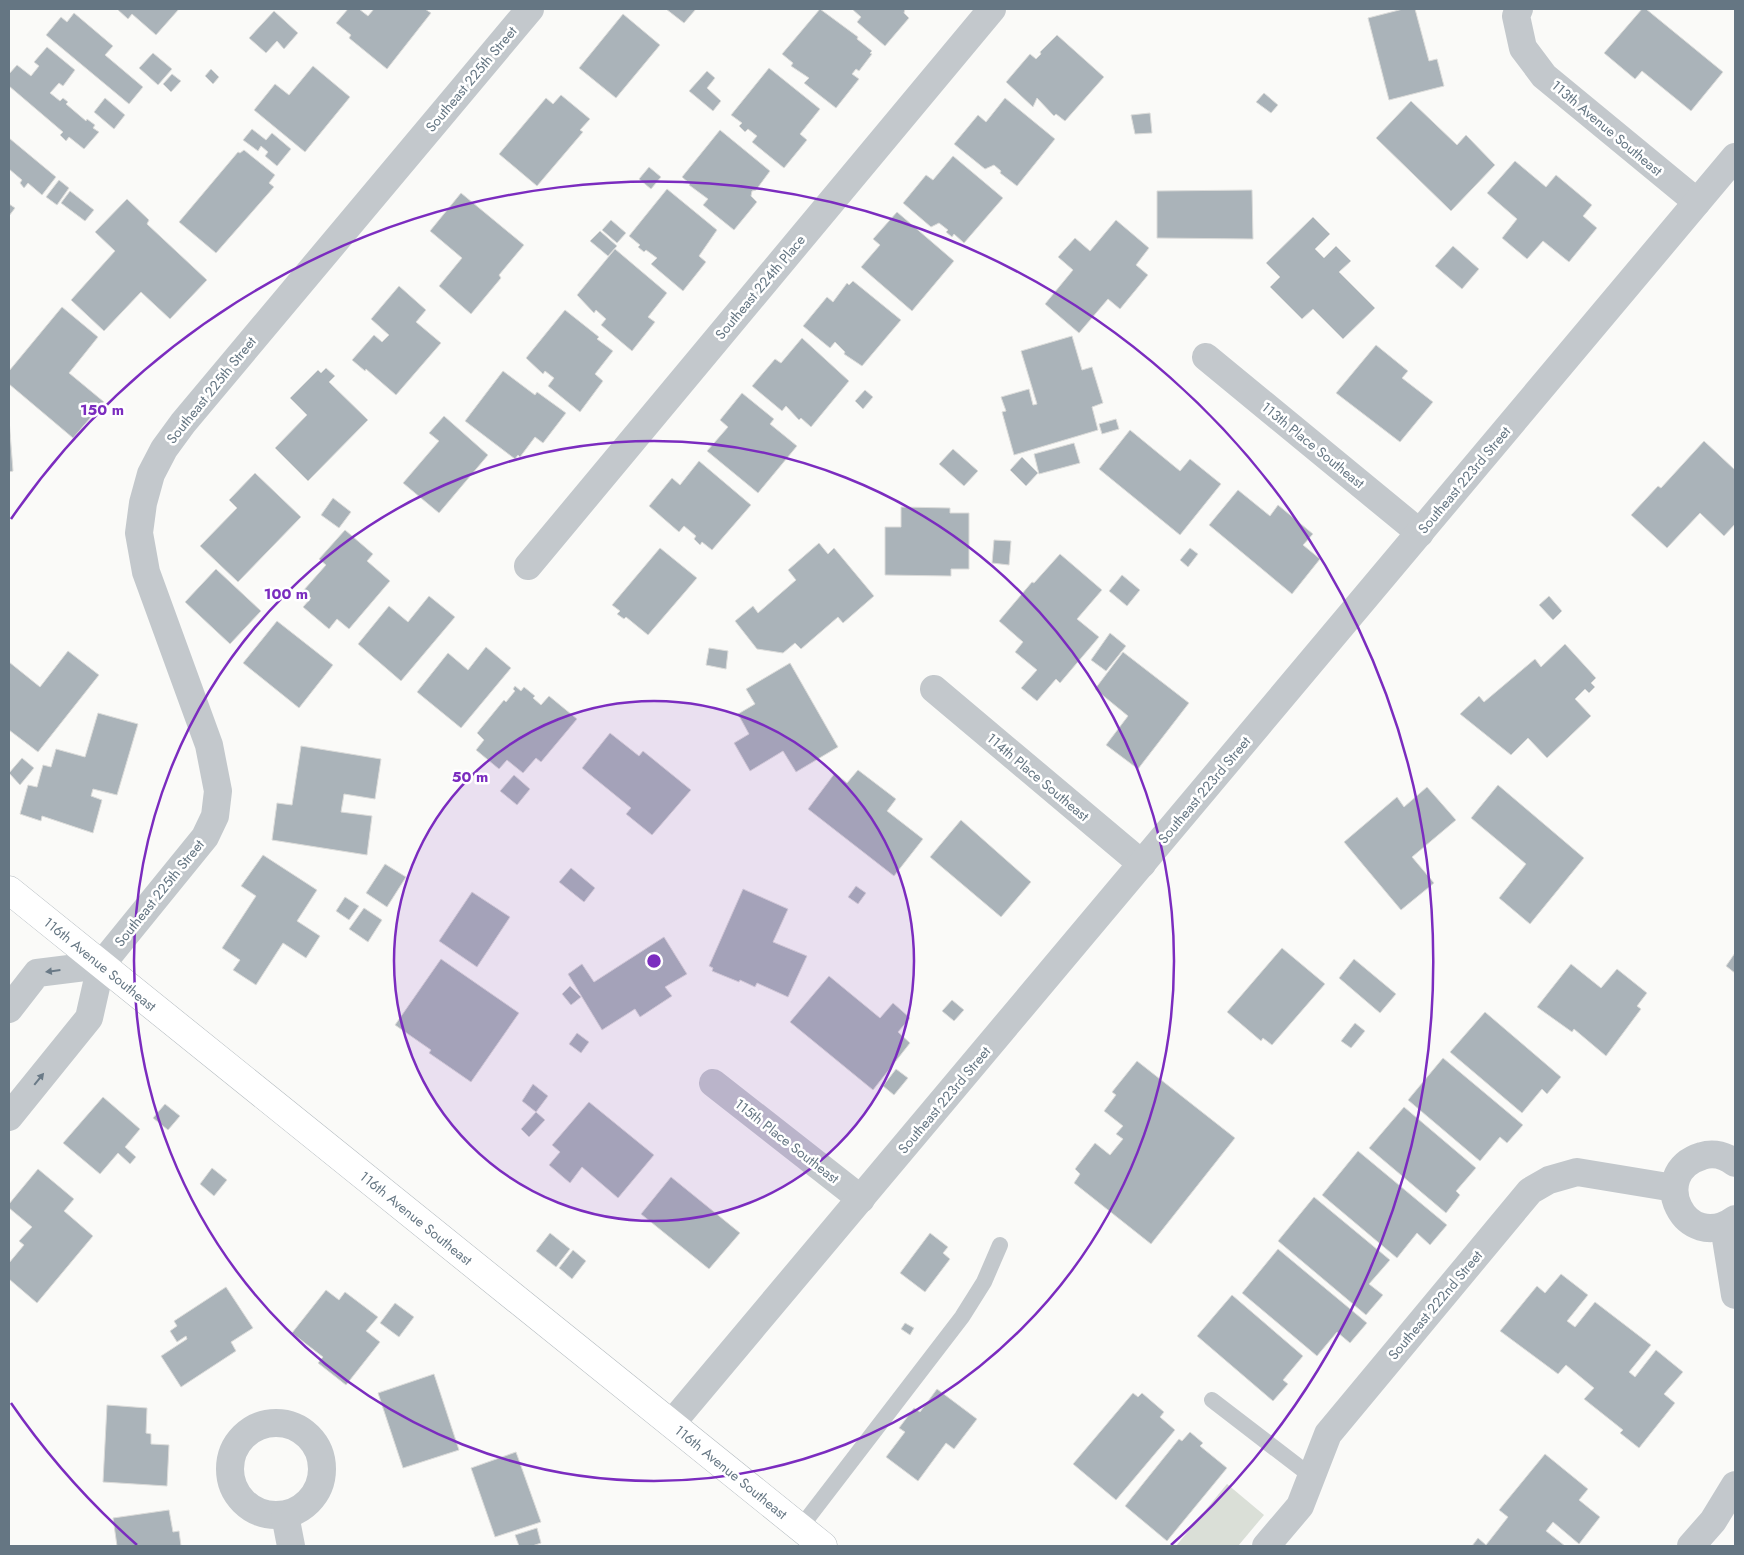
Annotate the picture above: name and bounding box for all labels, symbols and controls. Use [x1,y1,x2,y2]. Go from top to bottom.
street label: Southeast 225th Street [421,21,522,136]
street label: 113th Avenue Southeast [1547,76,1667,181]
street label: Southeast 224th Place [710,230,810,344]
street label: Southeast 225th Street [161,332,261,448]
street label: 113th Place Southeast [1257,397,1369,493]
text: 150 m [80,399,124,421]
street label: Southeast 223rd Street [1413,422,1515,538]
text: 100 m [264,583,308,605]
street label: 114th Place Southeast [983,728,1094,826]
street label: Southeast 223rd Street [1153,732,1255,848]
text: 50 m [452,766,488,788]
street label: Southeast 225th Street [109,835,209,951]
street label: 116th Avenue Southeast [39,912,161,1016]
centre of rings [645,952,663,970]
one-way arrow [45,967,61,975]
street label: Southeast 223rd Street [893,1042,995,1158]
one-way arrow [34,1072,45,1085]
street label: 115th Place Southeast [731,1094,844,1189]
street label: 116th Avenue Southeast [355,1166,477,1270]
street label: Southeast 222nd Street [1383,1245,1487,1364]
street label: 116th Avenue Southeast [670,1420,792,1524]

